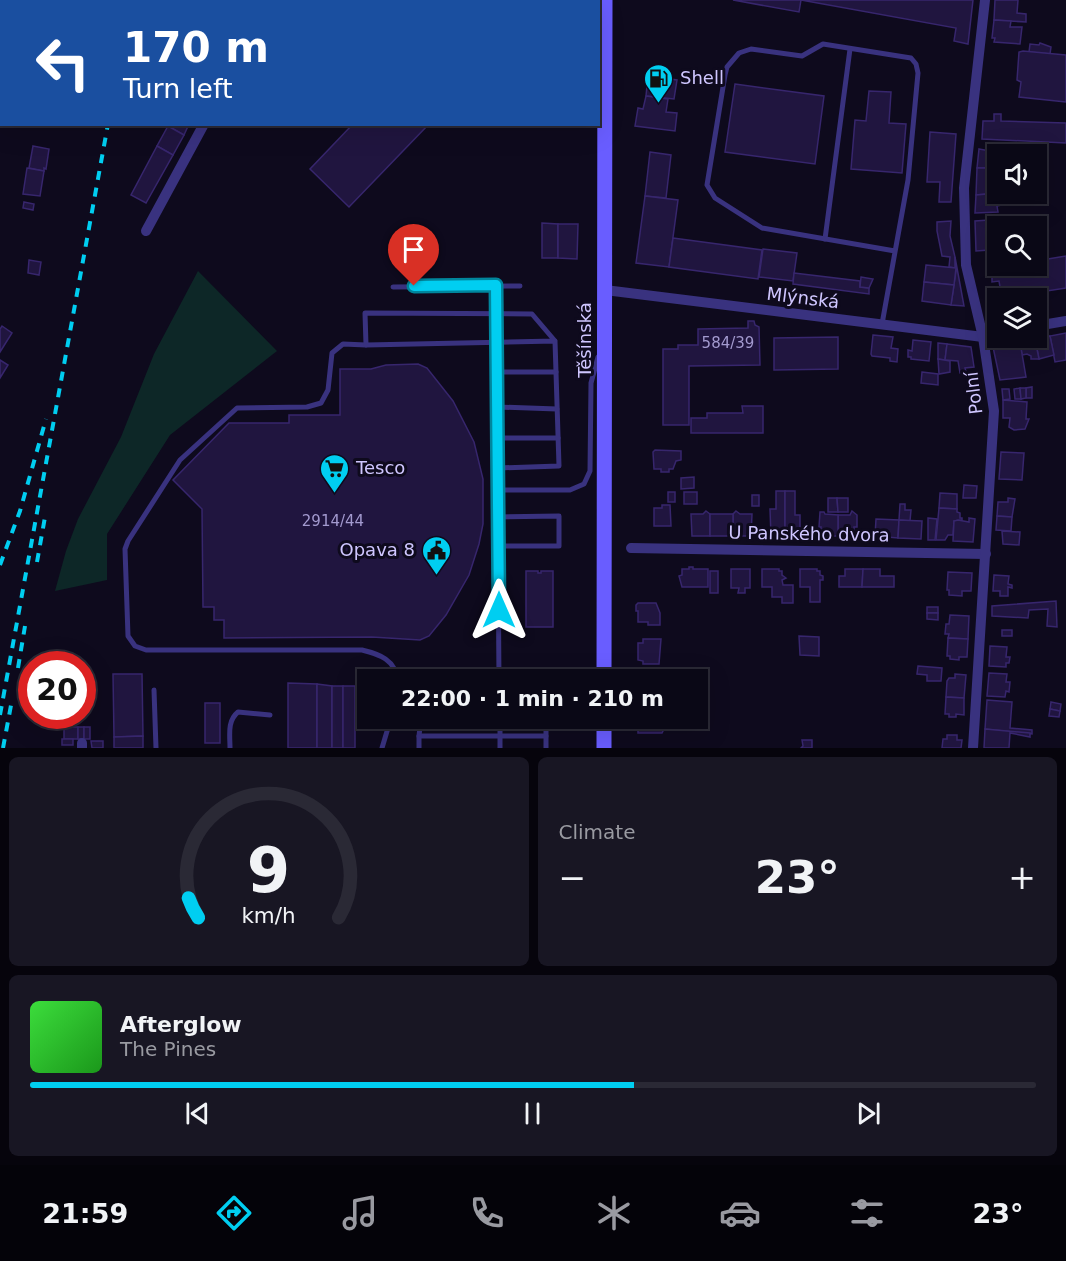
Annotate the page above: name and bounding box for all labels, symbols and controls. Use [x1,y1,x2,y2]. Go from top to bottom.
text: 170 m [123,23,269,72]
icon: left [24,24,102,102]
fuel station icon: Shell [643,62,675,104]
place label: Shell [680,67,724,88]
text: Turn left [123,73,233,104]
map controls [987,144,1047,348]
button: sound [987,144,1047,204]
button: search [987,216,1047,276]
pin [388,224,439,286]
icon: arrive [397,233,430,266]
street label: Mlýnská [765,283,841,312]
button: layers [987,288,1047,348]
street label: Těšínská [574,302,595,379]
house number: 584/39 [702,334,754,352]
street label: Polní [960,370,987,416]
supermarket icon: Tesco [319,452,351,494]
place label: Tesco [355,457,405,478]
house number: 2914/44 [302,512,364,530]
street label: U Panského dvora [728,522,890,545]
public building icon: Opava 8 [420,534,452,576]
place label: Opava 8 [340,539,415,560]
position arrow [467,578,531,642]
speed limit sign: 20 [18,651,96,729]
text: 22:00 · 1 min · 210 m [401,686,664,711]
text: Climate [559,820,635,844]
text: 9 [247,834,290,907]
text: 23° [755,851,840,904]
text: − [559,858,586,897]
text: + [1008,858,1036,897]
text: km/h [242,904,296,929]
text: Afterglow [120,1012,242,1037]
text: The Pines [120,1037,216,1061]
icon: previous [181,1097,214,1130]
icon: pause [516,1097,549,1130]
icon: next [852,1097,885,1130]
icon: directions [213,1192,255,1234]
icon: music [339,1192,381,1234]
icon: phone [466,1192,508,1234]
icon: climate [593,1192,635,1234]
icon: car [719,1192,761,1234]
icon: filters [846,1192,888,1234]
text: 21:59 [42,1198,128,1229]
text: 23° [973,1198,1024,1229]

